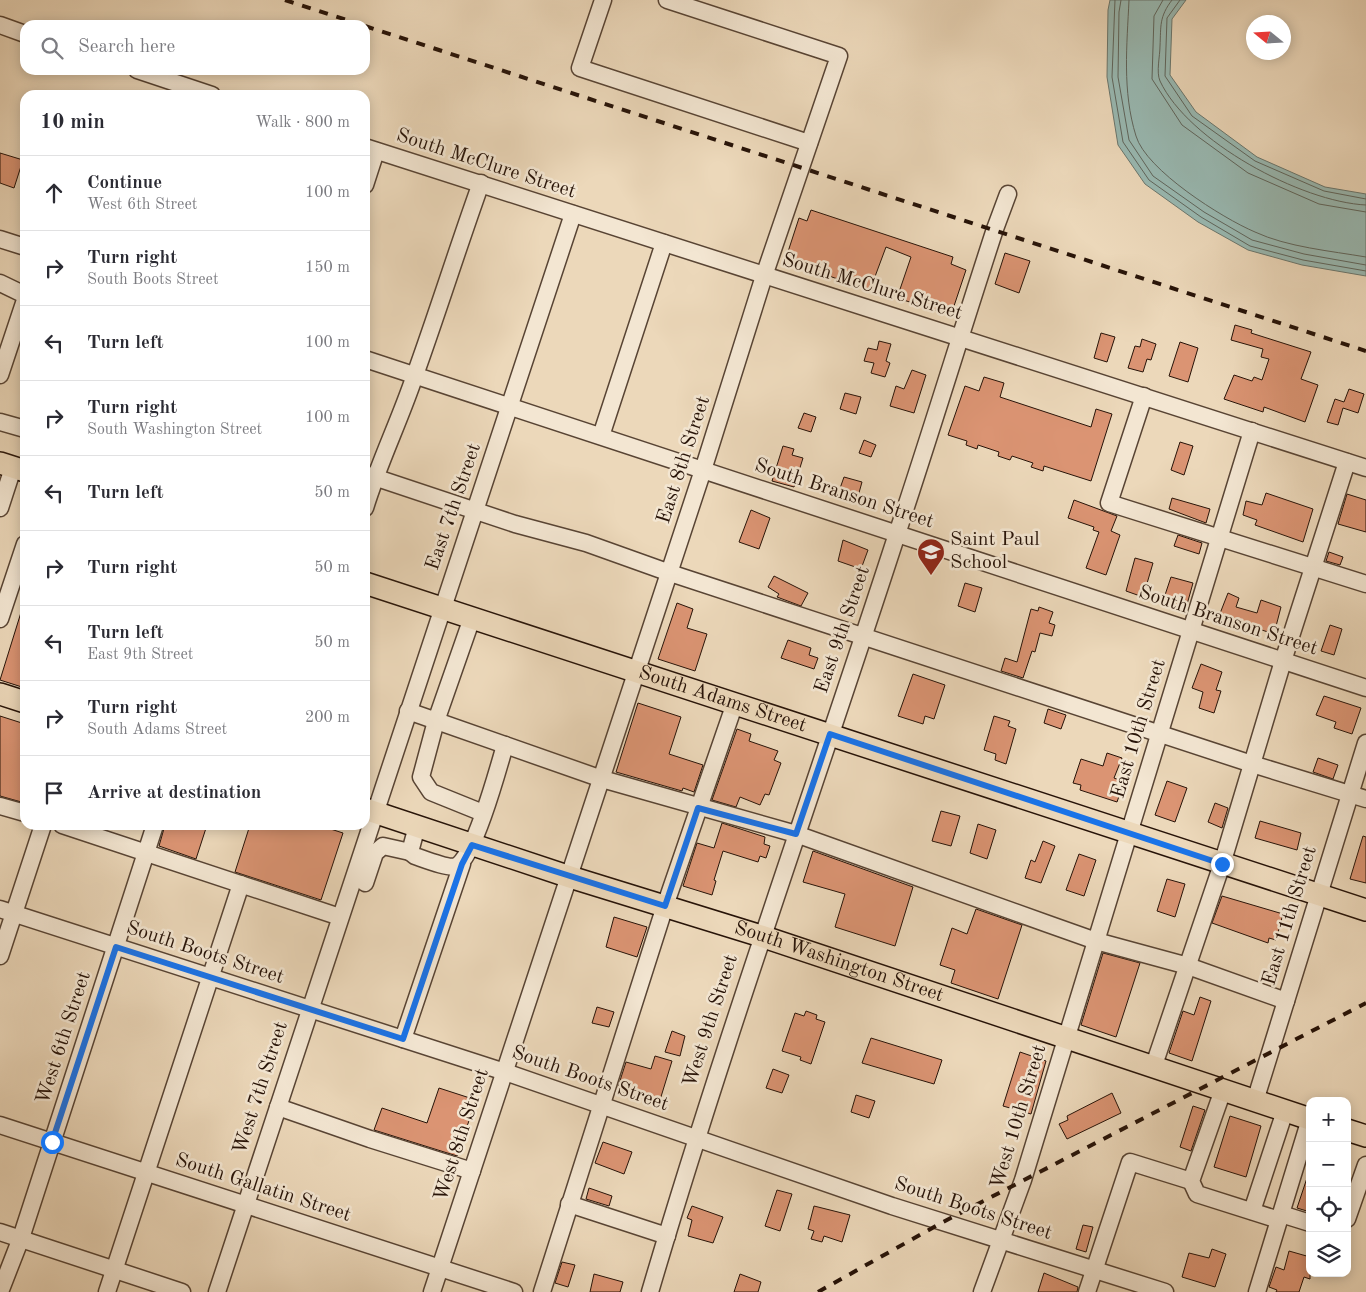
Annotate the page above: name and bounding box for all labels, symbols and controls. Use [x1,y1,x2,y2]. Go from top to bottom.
north arrow [1246,15,1291,60]
search box [20,20,370,75]
icon: search [38,34,66,62]
text: Search here [78,38,175,57]
text: 10 min [40,112,105,133]
text: Walk · 800 m [255,115,350,131]
street label: South McClure Street [394,126,578,202]
text: Continue [87,174,162,193]
icon: ahead [40,179,68,207]
text: 100 m [305,185,350,201]
text: West 6th Street [87,197,197,213]
text: Turn right [87,249,177,268]
street label: South McClure Street [779,250,965,324]
icon: right [40,254,68,282]
text: 150 m [305,260,350,276]
text: South Boots Street [87,272,219,288]
icon: left [40,329,68,357]
text: Turn left [87,334,164,353]
text: 100 m [305,335,350,351]
street label: East 8th Street [654,394,714,526]
text: Turn right [87,399,177,418]
icon: right [40,404,68,432]
text: 100 m [305,410,350,426]
text: South Washington Street [87,422,262,438]
street label: East 7th Street [423,441,485,573]
street label: South Branson Street [752,456,936,532]
icon: left [40,479,68,507]
text: Turn left [87,484,164,503]
text: 50 m [314,485,350,501]
place label: Saint Paul School [950,530,1040,573]
school or university icon: Saint Paul School [916,537,946,576]
icon: right [40,554,68,582]
text: Turn right [87,559,177,578]
text: 50 m [314,560,350,576]
street label: East 9th Street [812,564,874,696]
street label: South Branson Street [1136,583,1320,659]
text: Turn left [87,624,164,643]
icon: left [40,629,68,657]
text: 50 m [314,635,350,651]
text: East 9th Street [87,647,193,663]
street label: East 10th Street [1108,657,1170,801]
street label: South Adams Street [636,663,809,736]
text: Turn right [87,699,177,718]
icon: right [40,704,68,732]
text: 200 m [305,710,350,726]
text: South Adams Street [87,722,227,738]
icon: arrive [40,779,68,807]
text: Arrive at destination [87,784,261,803]
street label: East 11th Street [1259,844,1321,988]
route end [1211,853,1234,876]
street label: South Boots Street [124,918,286,988]
street label: South Washington Street [732,918,946,1006]
street label: West 9th Street [680,952,742,1090]
street label: West 6th Street [33,969,95,1107]
street label: West 7th Street [230,1019,292,1157]
street label: South Boots Street [509,1043,671,1115]
street label: West 10th Street [988,1043,1050,1191]
street label: West 8th Street [431,1066,493,1204]
map controls [1306,1097,1351,1277]
button: + [1306,1097,1351,1142]
route start [41,1131,64,1154]
button: − [1306,1142,1351,1187]
street label: South Gallatin Street [173,1150,353,1226]
street label: South Boots Street [892,1174,1054,1244]
button: locate [1306,1187,1351,1232]
button: layers [1306,1232,1351,1277]

